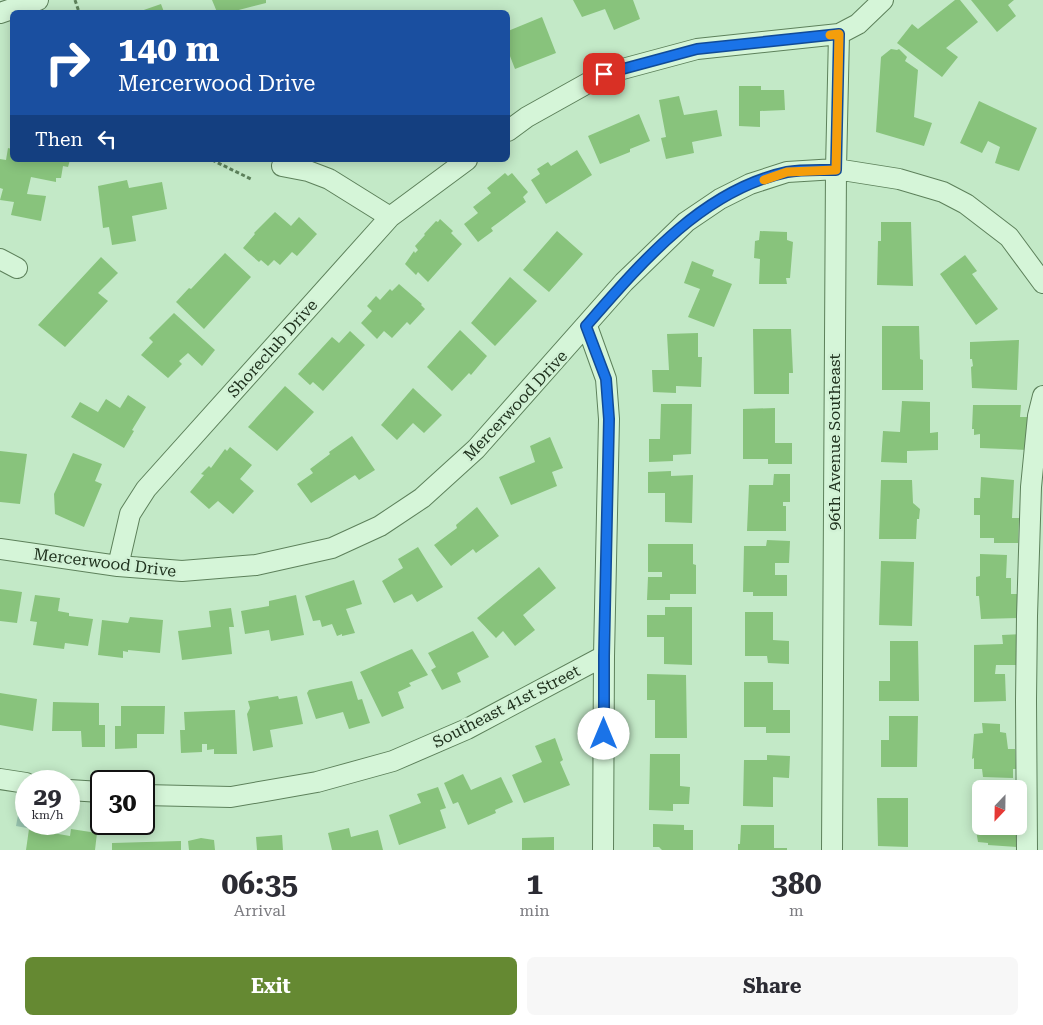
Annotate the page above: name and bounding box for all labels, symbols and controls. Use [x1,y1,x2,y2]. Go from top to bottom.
text: 140 m [118,29,219,70]
icon: right [35,30,100,95]
pin [583,53,625,95]
icon: arrive [590,60,618,88]
text: Mercerwood Drive [118,71,315,96]
icon: left [93,125,121,153]
text: Then [35,128,83,151]
street label: Shoreclub Drive [223,295,322,401]
street label: Mercerwood Drive [459,346,571,464]
street label: 96th Avenue Southeast [825,354,844,530]
street label: Mercerwood Drive [33,544,178,581]
street label: Southeast 41st Street [429,661,583,752]
position arrow [577,707,629,759]
speed limit sign: 30 [90,770,155,835]
north arrow [972,780,1028,835]
map controls [972,780,1027,835]
text: 29 [33,782,62,811]
text: km/h [31,808,64,822]
text: 06:35 [221,866,298,901]
text: 1 [526,866,543,901]
text: 380 [771,866,821,901]
text: Arrival [234,901,286,920]
text: min [520,901,550,920]
text: m [789,901,804,920]
button: Exit [25,957,517,1015]
button: Share [527,957,1018,1015]

